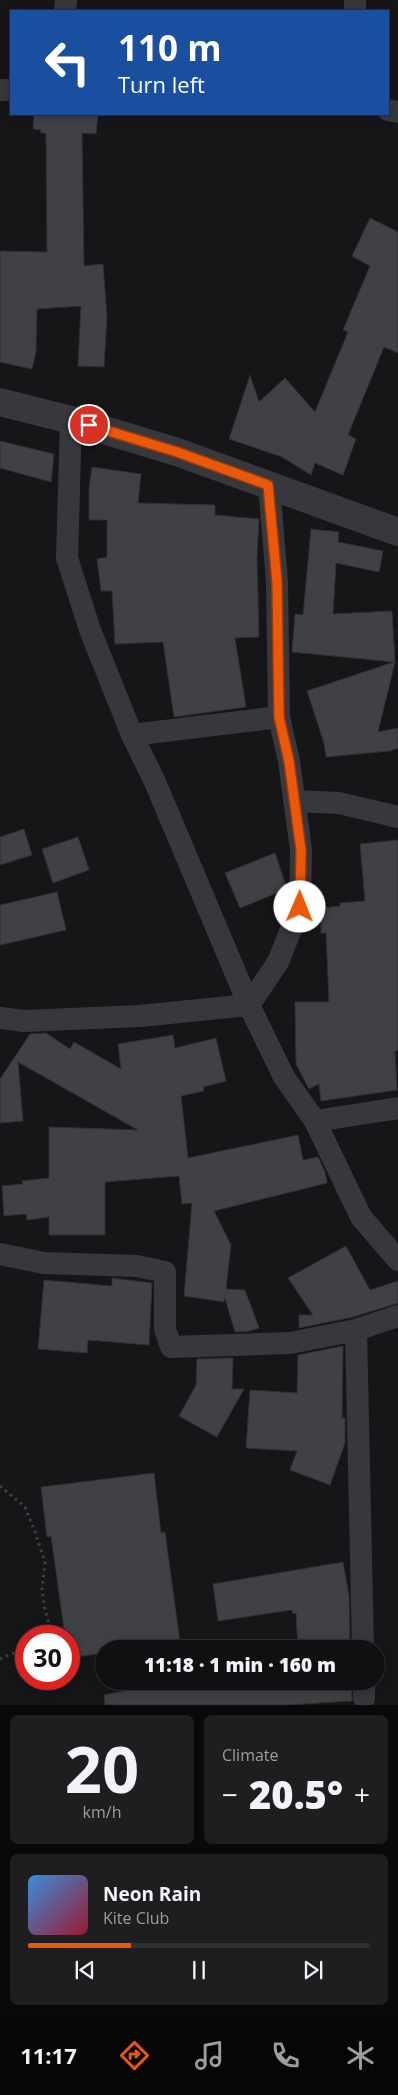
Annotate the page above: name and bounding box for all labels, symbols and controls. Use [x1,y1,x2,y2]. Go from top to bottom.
text: 110 m [118,24,222,71]
icon: left [35,30,100,95]
text: Turn left [118,69,205,99]
pin [68,404,110,446]
icon: arrive [75,411,103,439]
position arrow [273,880,325,932]
speed limit sign: 30 [15,1625,80,1690]
text: 11:18 · 1 min · 160 m [144,1652,336,1678]
text: 20 [65,1724,139,1812]
text: Climate [222,1744,279,1766]
text: 20.5° [249,1768,343,1820]
text: − [222,1775,238,1813]
text: + [354,1775,370,1813]
text: km/h [83,1801,121,1823]
text: Neon Rain [103,1881,201,1907]
text: Kite Club [103,1907,169,1929]
icon: previous [71,1956,99,1984]
icon: pause [185,1956,213,1984]
icon: next [299,1956,327,1984]
icon: directions [117,2038,152,2073]
icon: music [192,2038,227,2073]
icon: phone [268,2038,303,2073]
icon: climate [343,2038,378,2073]
text: 11:17 [20,2040,77,2070]

